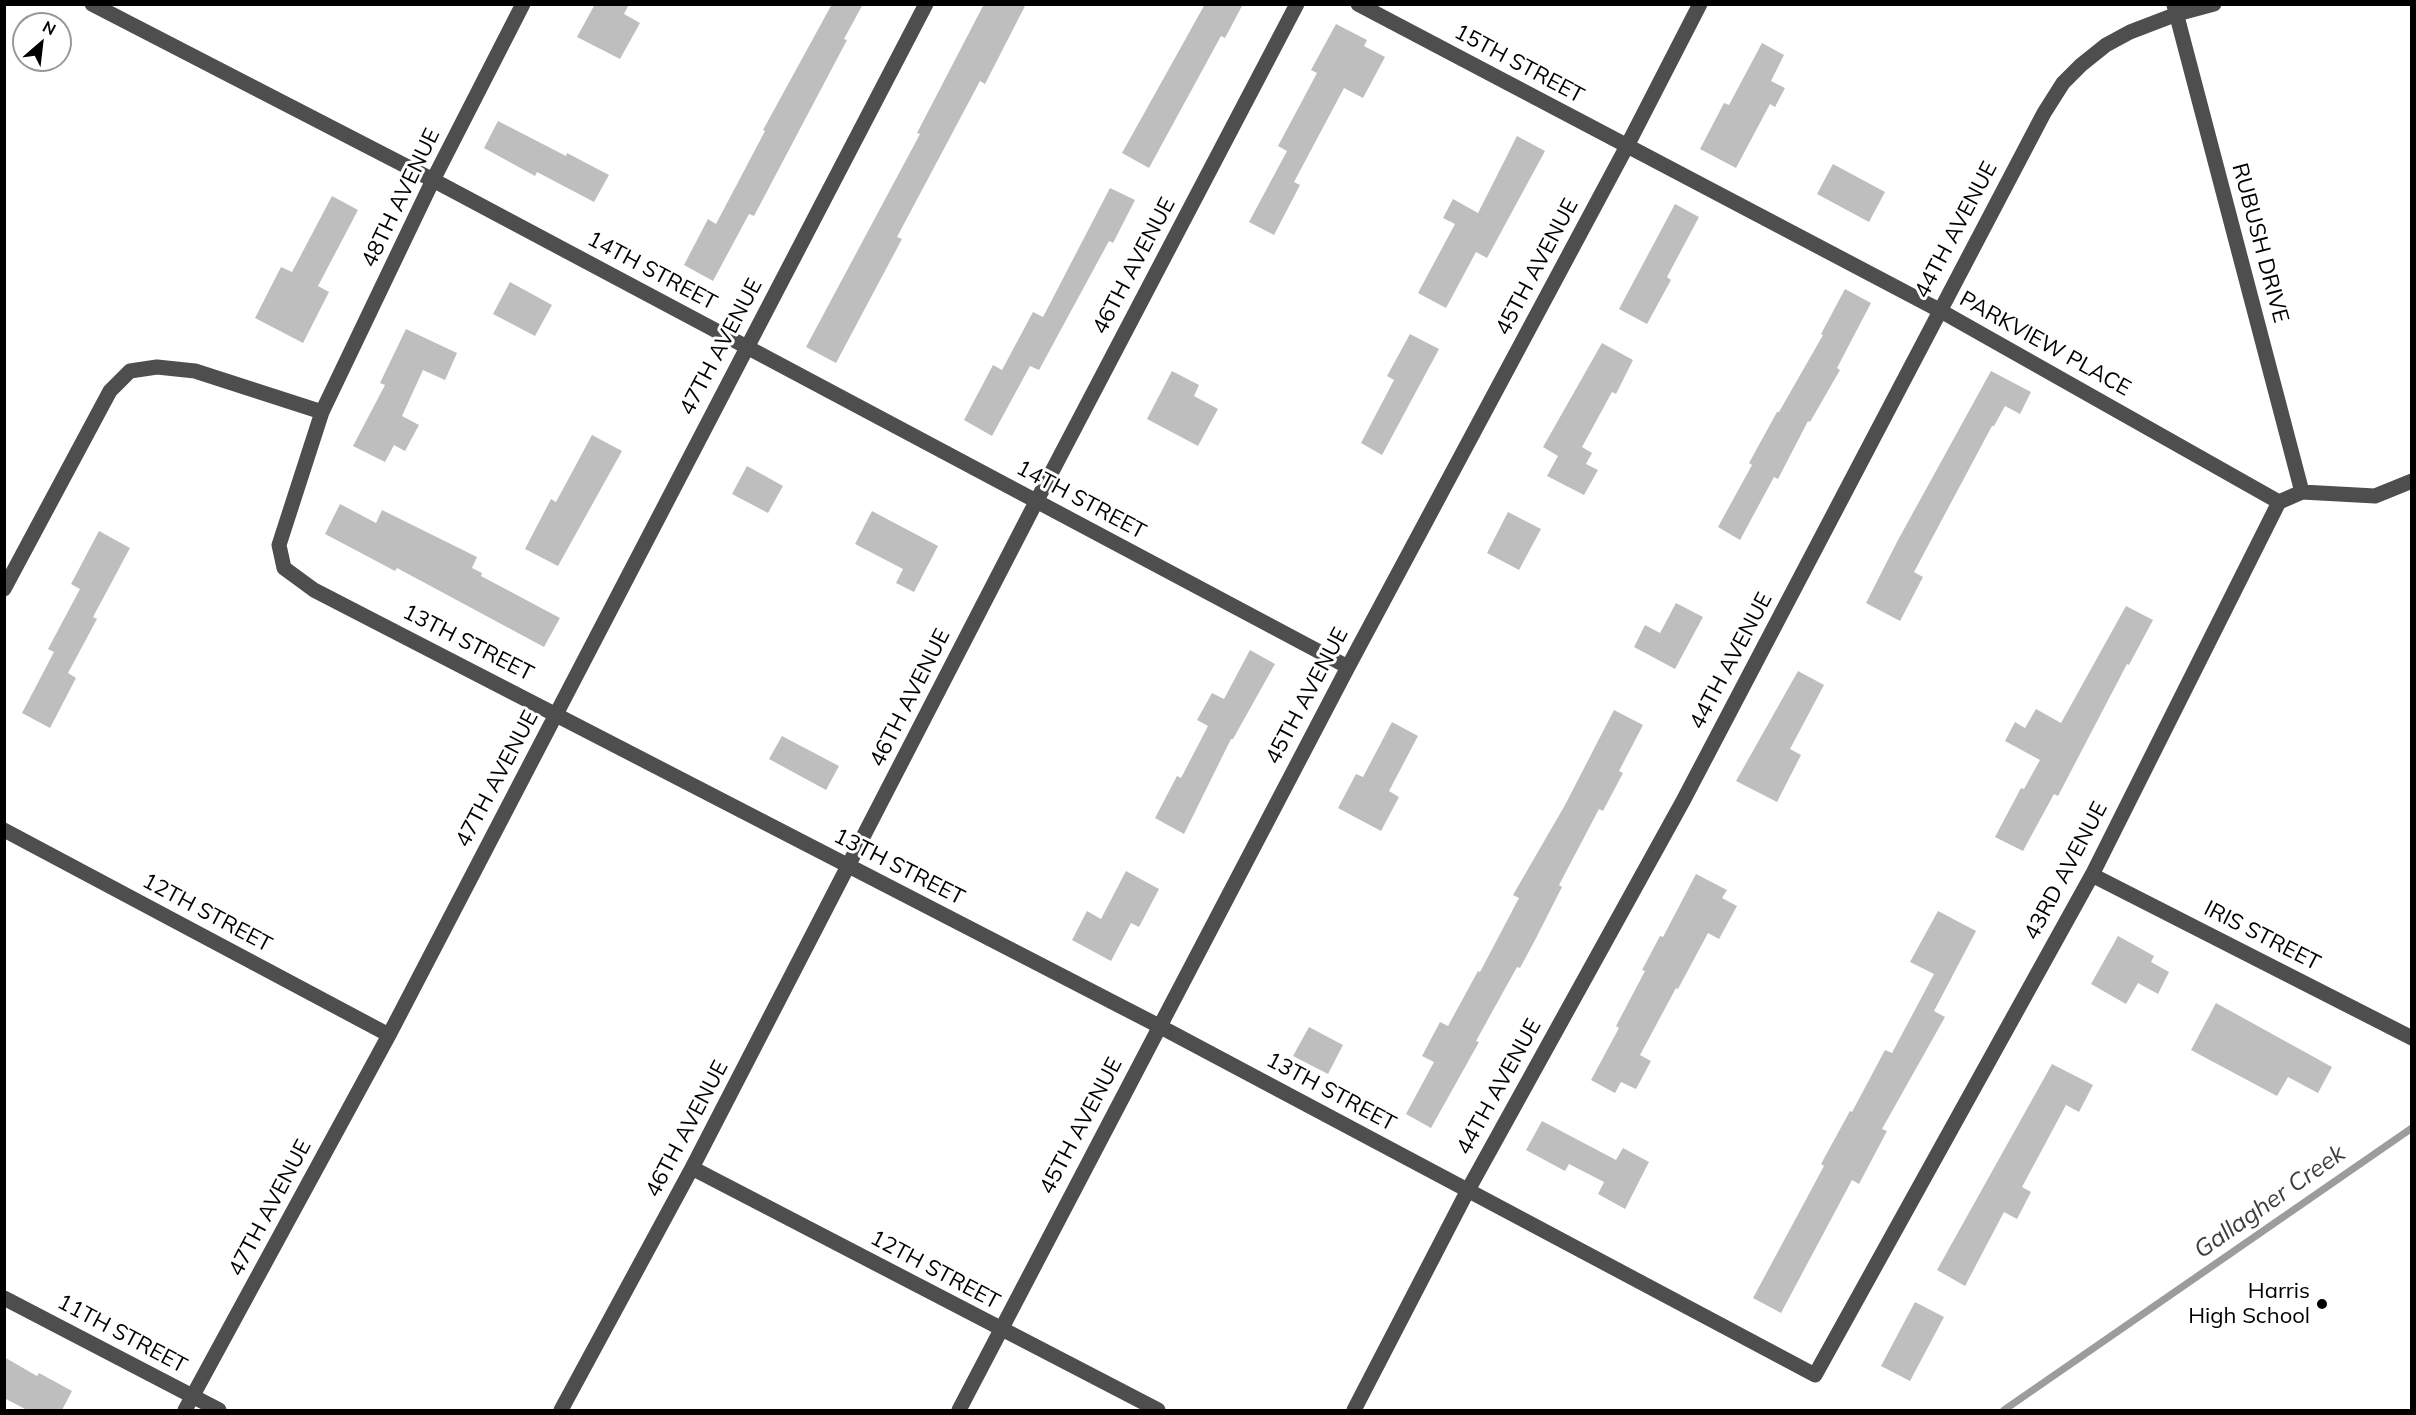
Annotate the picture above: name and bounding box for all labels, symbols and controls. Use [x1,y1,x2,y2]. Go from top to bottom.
north arrow [12,12,72,72]
text: N [39,16,60,40]
street label: 15TH STREET [1450,19,1588,109]
street label: 48TH AVENUE [356,124,446,272]
street label: 44TH AVENUE [1909,157,2003,303]
street label: RUBUSH DRIVE [2226,160,2294,326]
street label: 46TH AVENUE [1087,193,1181,339]
street label: 45TH AVENUE [1490,194,1584,340]
street label: 14TH STREET [583,226,721,316]
street label: 47TH AVENUE [674,274,768,420]
street label: PARKVIEW PLACE [1955,286,2135,402]
street label: 14TH STREET [1012,455,1150,545]
street label: 44TH AVENUE [1684,588,1778,734]
street label: 13TH STREET [398,599,538,687]
street label: 45TH AVENUE [1260,623,1354,769]
street label: 46TH AVENUE [864,625,956,771]
street label: 47TH AVENUE [450,706,544,852]
street label: 43RD AVENUE [2019,797,2113,945]
street label: 13TH STREET [829,823,969,911]
street label: 12TH STREET [138,868,276,958]
street label: IRIS STREET [2200,895,2324,977]
street label: 44TH AVENUE [1451,1015,1547,1159]
street label: 13TH STREET [1262,1047,1400,1137]
street label: 45TH AVENUE [1034,1053,1128,1199]
street label: 46TH AVENUE [640,1056,734,1202]
street label: 47TH AVENUE [223,1135,317,1281]
water label: Gallagher Creek [2189,1139,2351,1265]
street label: 12TH STREET [866,1225,1004,1315]
place label: Harris High School [2188,1278,2310,1330]
street label: 11TH STREET [53,1289,191,1379]
marker: Harris High School [2315,1297,2329,1311]

